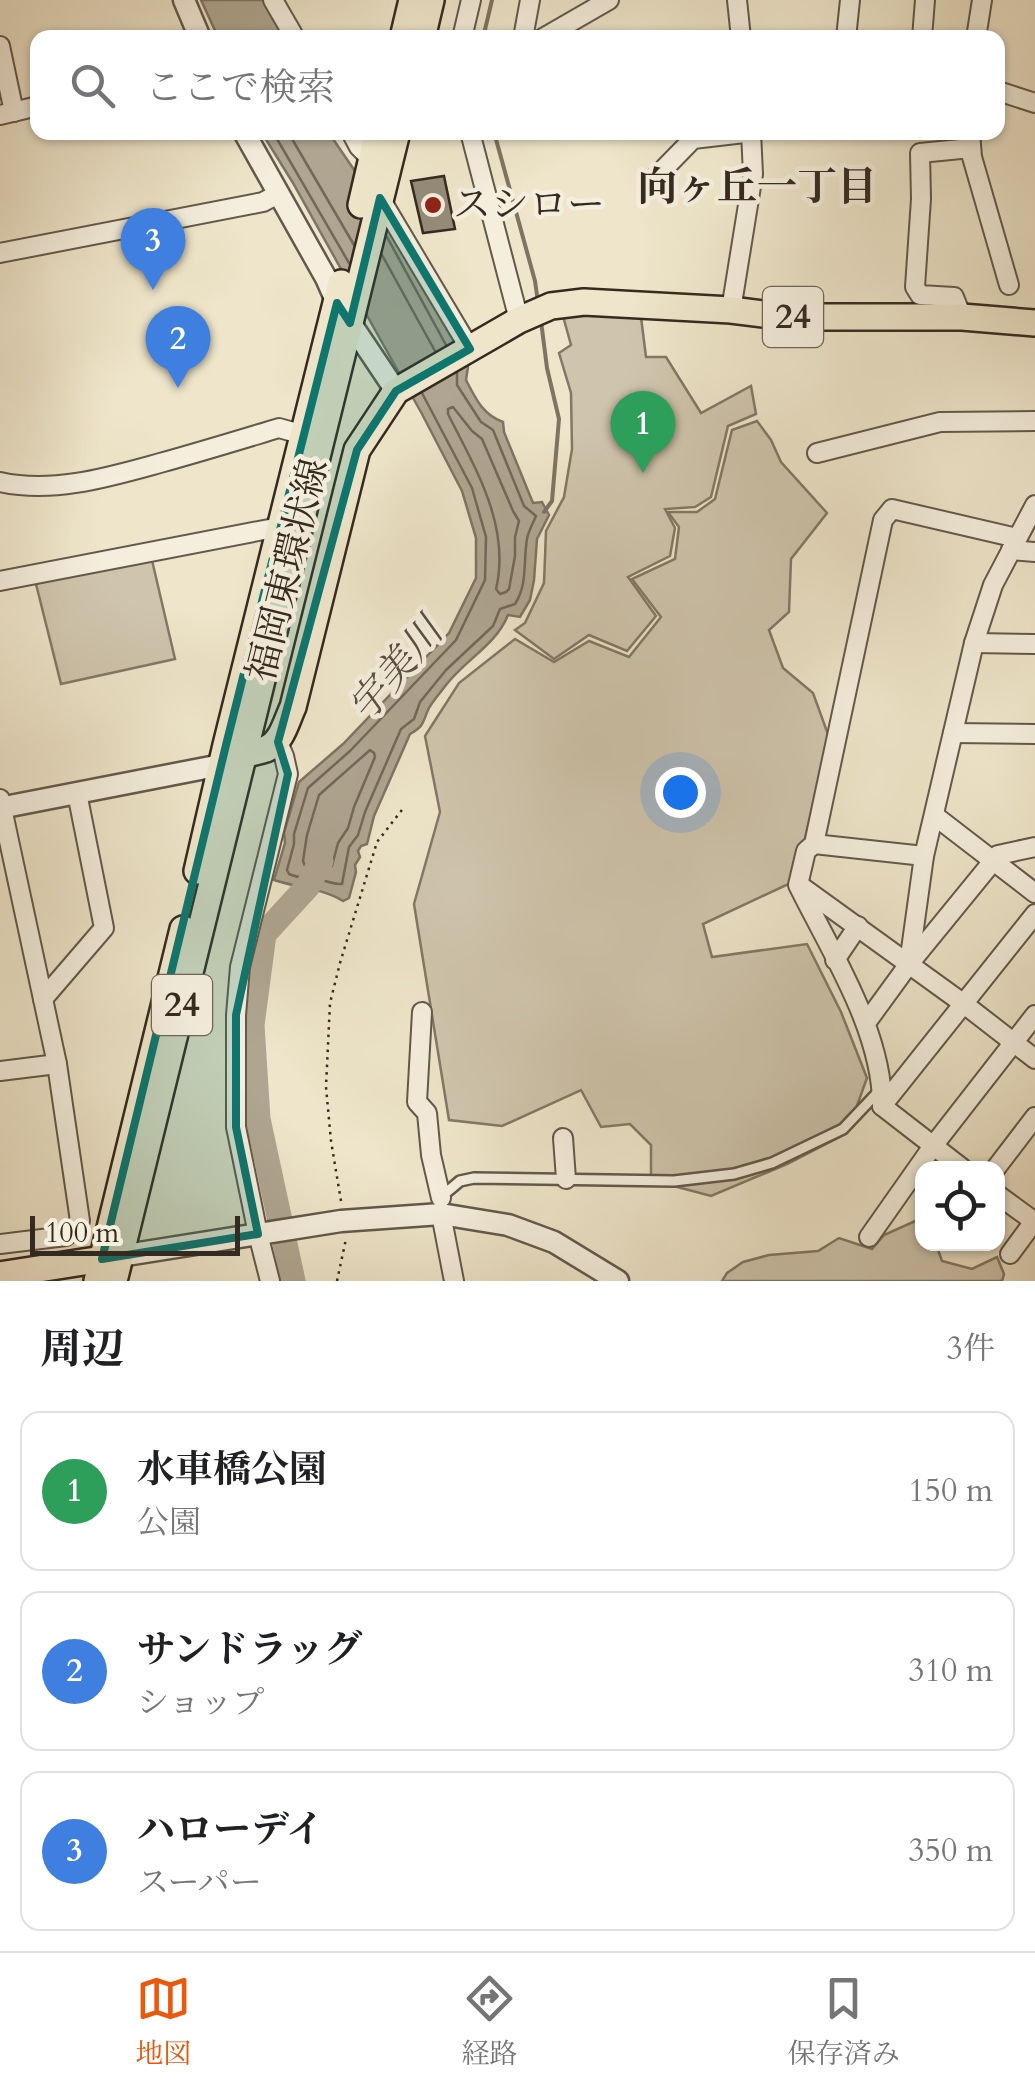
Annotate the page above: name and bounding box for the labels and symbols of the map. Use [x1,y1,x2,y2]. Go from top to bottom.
district label: 向ヶ丘一丁目 [637,160,877,215]
place label: スシロー [453,179,605,231]
marker: スシロー [422,194,444,216]
pin: 3 [120,208,186,290]
road number: 24 [763,287,823,347]
pin: 2 [146,306,210,388]
pin: 1 [610,390,676,473]
street label: 福岡東環状線 [235,453,341,687]
water label: 宇美川 [336,603,458,734]
your location [655,767,706,818]
road number: 24 [152,975,212,1035]
scale bar [30,1211,240,1256]

